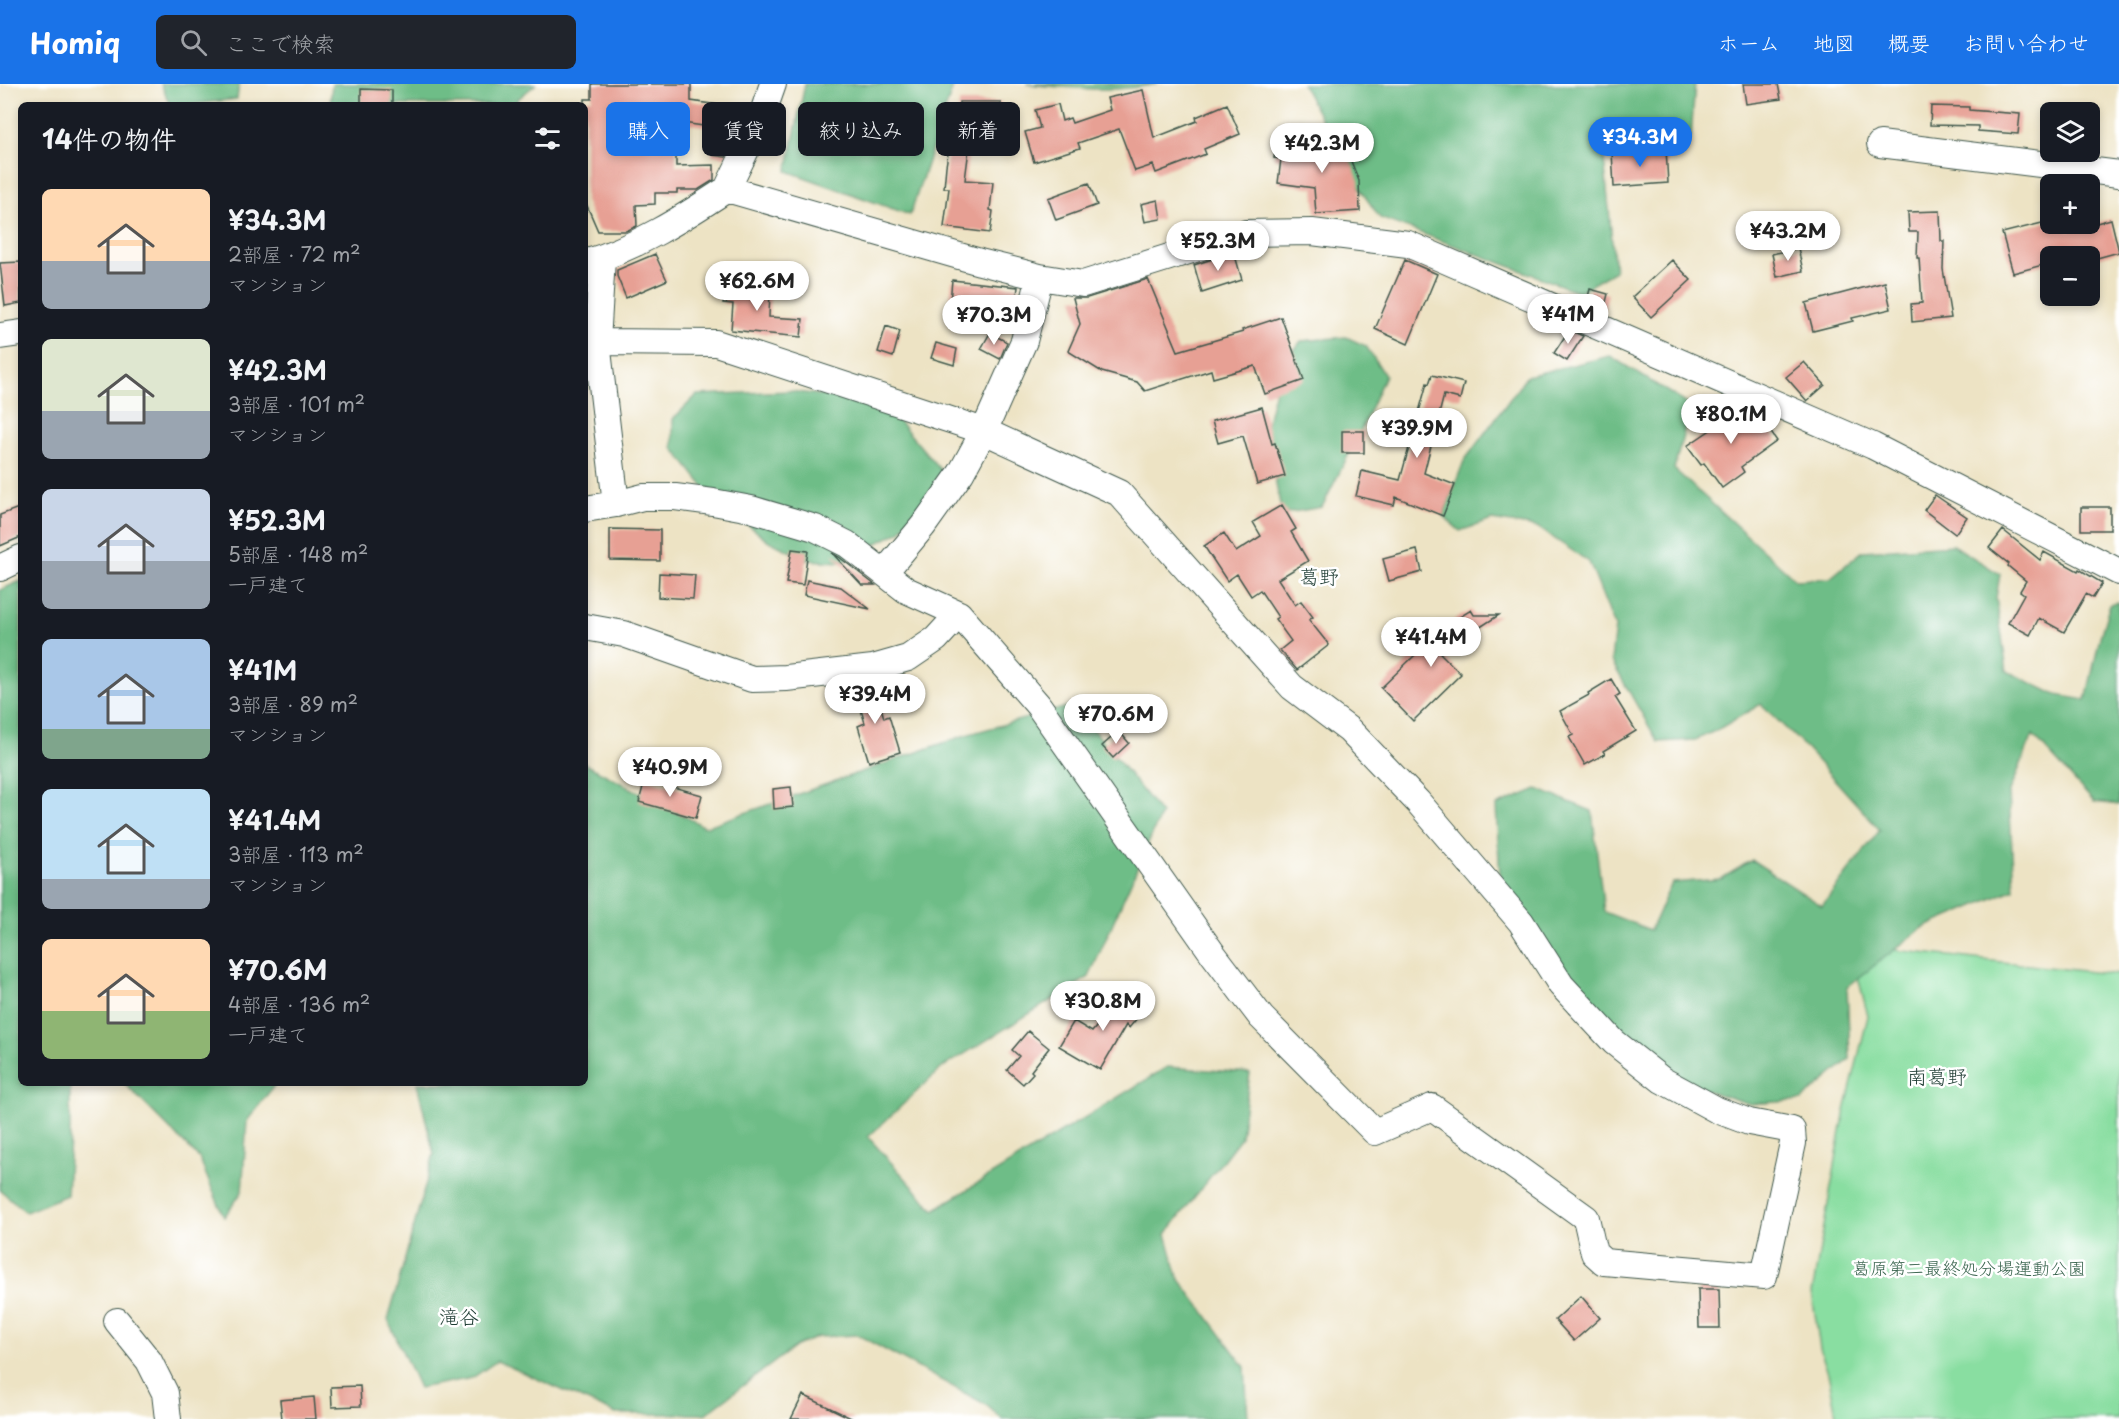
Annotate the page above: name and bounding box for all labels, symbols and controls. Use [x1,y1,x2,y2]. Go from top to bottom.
search box [156,15,576,69]
text: Homiq [30,21,120,64]
icon: search [177,26,210,59]
text: ここで検索 [225,26,335,59]
text: ホーム [1718,26,1780,58]
text: 地図 [1813,26,1855,58]
text: 概要 [1888,26,1930,58]
text: お問い合わせ [1963,26,2089,58]
chip: 購入 [606,102,690,156]
chip: 賃貸 [702,102,786,156]
chip: 絞り込み [798,102,924,156]
chip: 新着 [936,102,1020,156]
map controls [2040,102,2100,306]
button: layers [2040,102,2100,162]
pin: ¥34.3M [1591,117,1689,168]
text: 14件の物件 [42,119,176,158]
text: ¥34.3M [1602,121,1678,151]
icon: filters [531,122,564,155]
pin: ¥42.3M [1273,123,1371,174]
text: ¥42.3M [1284,127,1360,157]
button: + [2040,174,2100,234]
text: ¥34.3M [228,200,327,239]
pin: ¥43.2M [1739,211,1837,262]
icon: home [90,213,162,285]
text: ¥43.2M [1749,215,1827,245]
pin: ¥52.3M [1169,221,1267,272]
text: ¥52.3M [1180,225,1256,255]
text: 2部屋 · 72 m² [228,239,361,269]
button: − [2040,246,2100,306]
pin: ¥62.6M [708,261,806,312]
text: ¥62.6M [719,265,795,295]
text: マンション [228,269,327,299]
pin: ¥41M [1532,294,1604,345]
pin: ¥70.3M [945,295,1043,346]
text: ¥41M [1541,298,1595,328]
text: ¥70.3M [956,299,1032,329]
text: ¥42.3M [228,350,327,389]
icon: home [90,363,162,435]
text: 3部屋 · 101 m² [228,389,365,419]
pin: ¥80.1M [1682,394,1780,445]
text: ¥80.1M [1695,398,1767,428]
pin: ¥39.9M [1368,408,1466,459]
text: ¥39.9M [1381,412,1453,442]
text: マンション [228,419,327,449]
text: ¥52.3M [228,500,326,539]
icon: home [90,513,162,585]
text: 5部屋 · 148 m² [228,539,368,569]
district label: 葛野 [1299,561,1339,591]
text: 一戸建て [228,569,308,599]
pin: ¥41.4M [1382,617,1480,668]
text: ¥41.4M [1395,621,1467,651]
text: ¥41M [228,650,297,689]
icon: home [90,663,162,735]
pin: ¥39.4M [826,674,924,725]
text: ¥39.4M [839,678,911,708]
text: 3部屋 · 89 m² [228,689,358,719]
pin: ¥70.6M [1067,694,1165,745]
text: ¥70.6M [1078,698,1154,728]
text: マンション [228,719,327,749]
pin: ¥40.9M [621,747,719,798]
text: ¥40.9M [632,751,708,781]
text: ¥41.4M [228,800,321,839]
icon: home [90,813,162,885]
text: 3部屋 · 113 m² [228,839,364,869]
text: マンション [228,869,327,899]
text: ¥70.6M [228,950,327,989]
icon: home [90,963,162,1035]
pin: ¥30.8M [1054,981,1152,1032]
text: ¥30.8M [1064,985,1142,1015]
text: 4部屋 · 136 m² [228,989,370,1019]
text: 一戸建て [228,1019,308,1049]
district label: 南葛野 [1907,1061,1967,1091]
park label: 葛原第二最終処分場運動公園 [1852,1254,2086,1281]
district label: 滝谷 [439,1301,479,1331]

